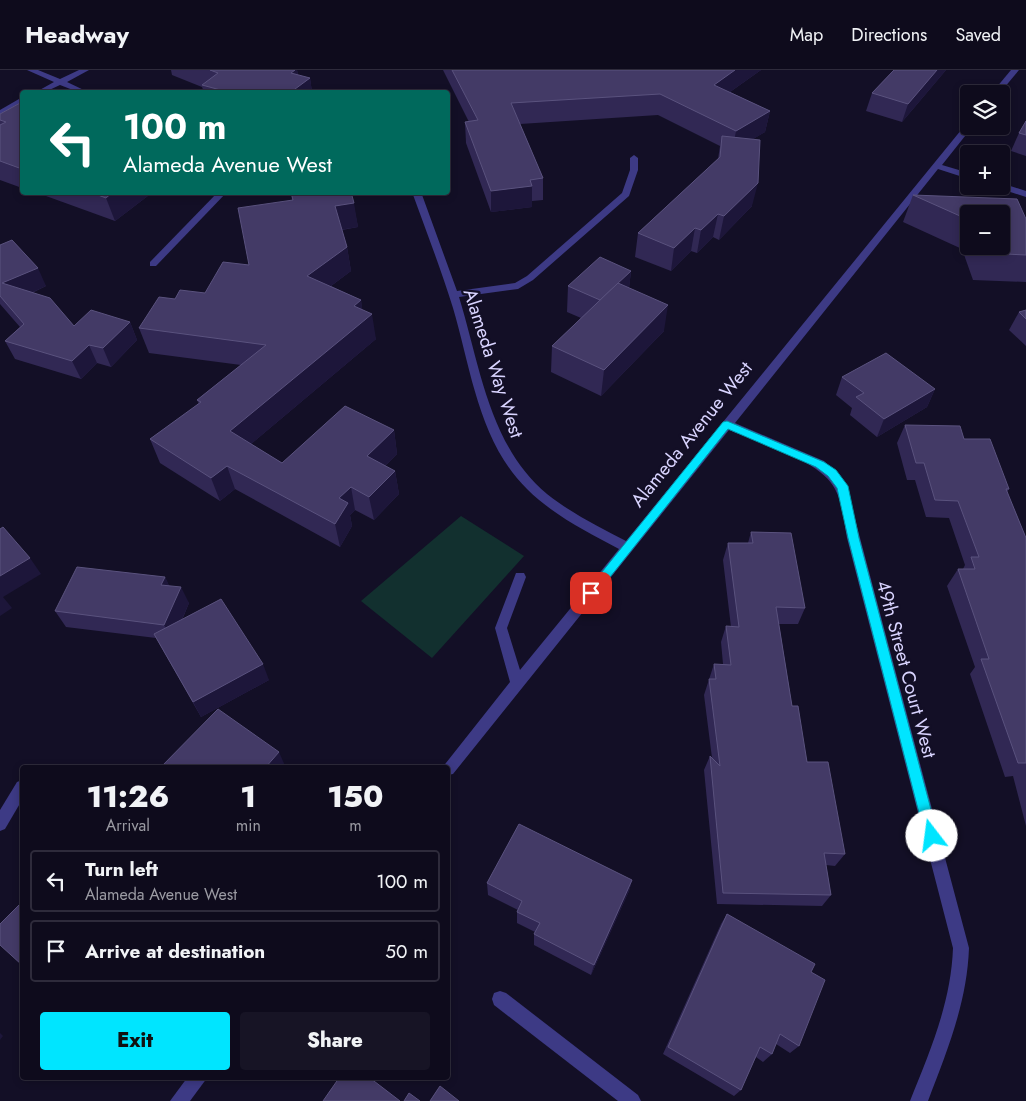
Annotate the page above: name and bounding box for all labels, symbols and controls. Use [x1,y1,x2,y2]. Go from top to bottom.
text: Headway [25,17,129,52]
text: Map [790,22,823,48]
text: Directions [851,22,927,48]
text: Saved [955,22,1001,48]
map controls [960,85,1010,255]
button: layers [960,85,1010,135]
text: 100 m [123,102,226,152]
icon: left [40,110,105,175]
button: + [960,145,1010,195]
text: Alameda Avenue West [123,148,332,180]
button: − [960,205,1010,255]
street label: Alameda Way West [457,285,531,442]
street label: Alameda Avenue West [624,355,759,513]
pin [570,572,612,614]
street label: 49th Street Court West [870,577,943,761]
icon: arrive [577,579,605,607]
text: 11:26 [86,775,169,818]
text: 1 [240,775,256,818]
text: 150 [327,775,384,818]
position arrow [905,809,957,861]
text: Arrival [106,814,150,837]
text: min [236,814,261,837]
text: m [349,814,362,837]
text: Turn left [85,856,158,883]
icon: left [42,867,70,895]
text: 100 m [376,868,428,895]
text: Alameda Avenue West [85,883,237,906]
icon: arrive [42,937,70,965]
text: Arrive at destination [85,938,265,965]
text: 50 m [385,938,428,965]
button: Exit [40,1012,230,1070]
button: Share [240,1012,430,1070]

